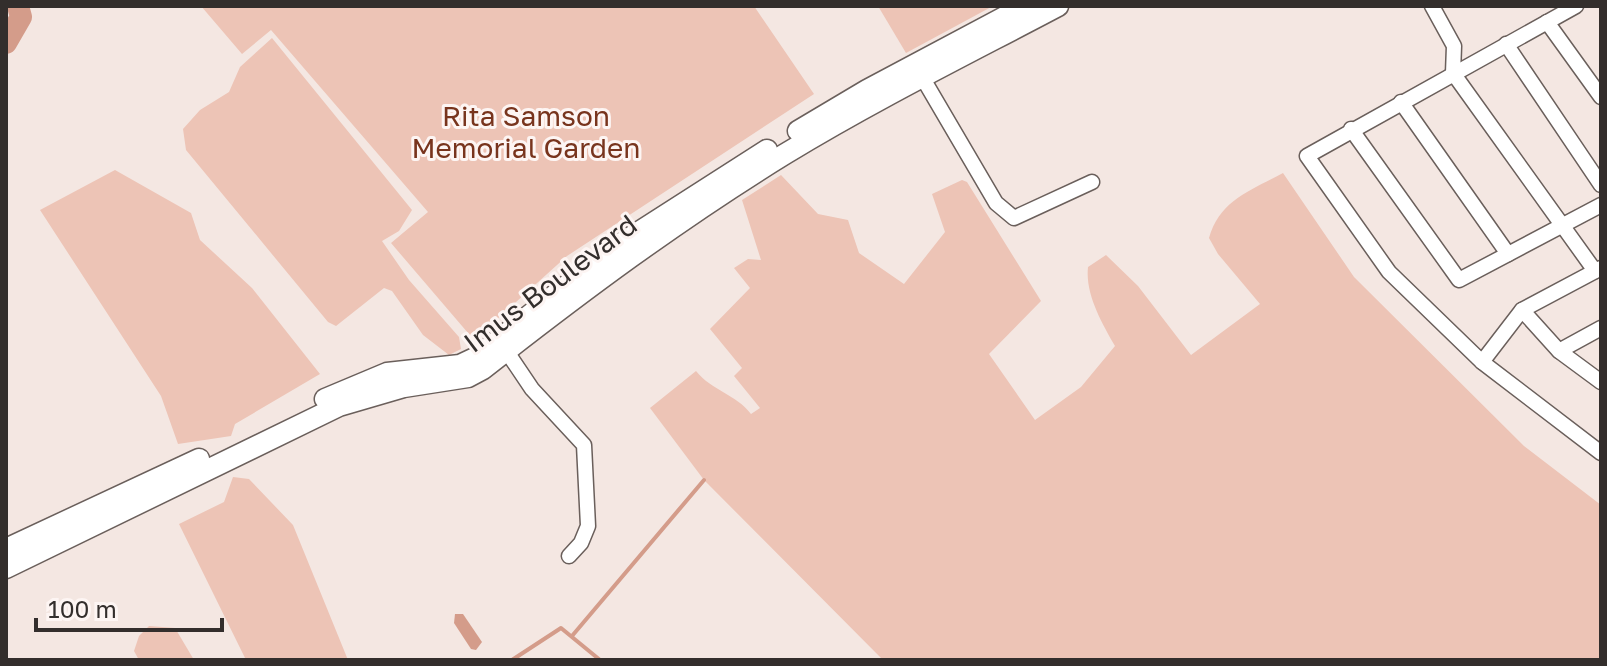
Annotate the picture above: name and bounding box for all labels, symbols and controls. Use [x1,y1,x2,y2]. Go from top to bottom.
park label: Rita Samson Memorial Garden [412,99,641,164]
street label: Imus Boulevard [457,207,643,359]
scale bar [36,582,222,632]
text: 100 m [48,594,117,623]

